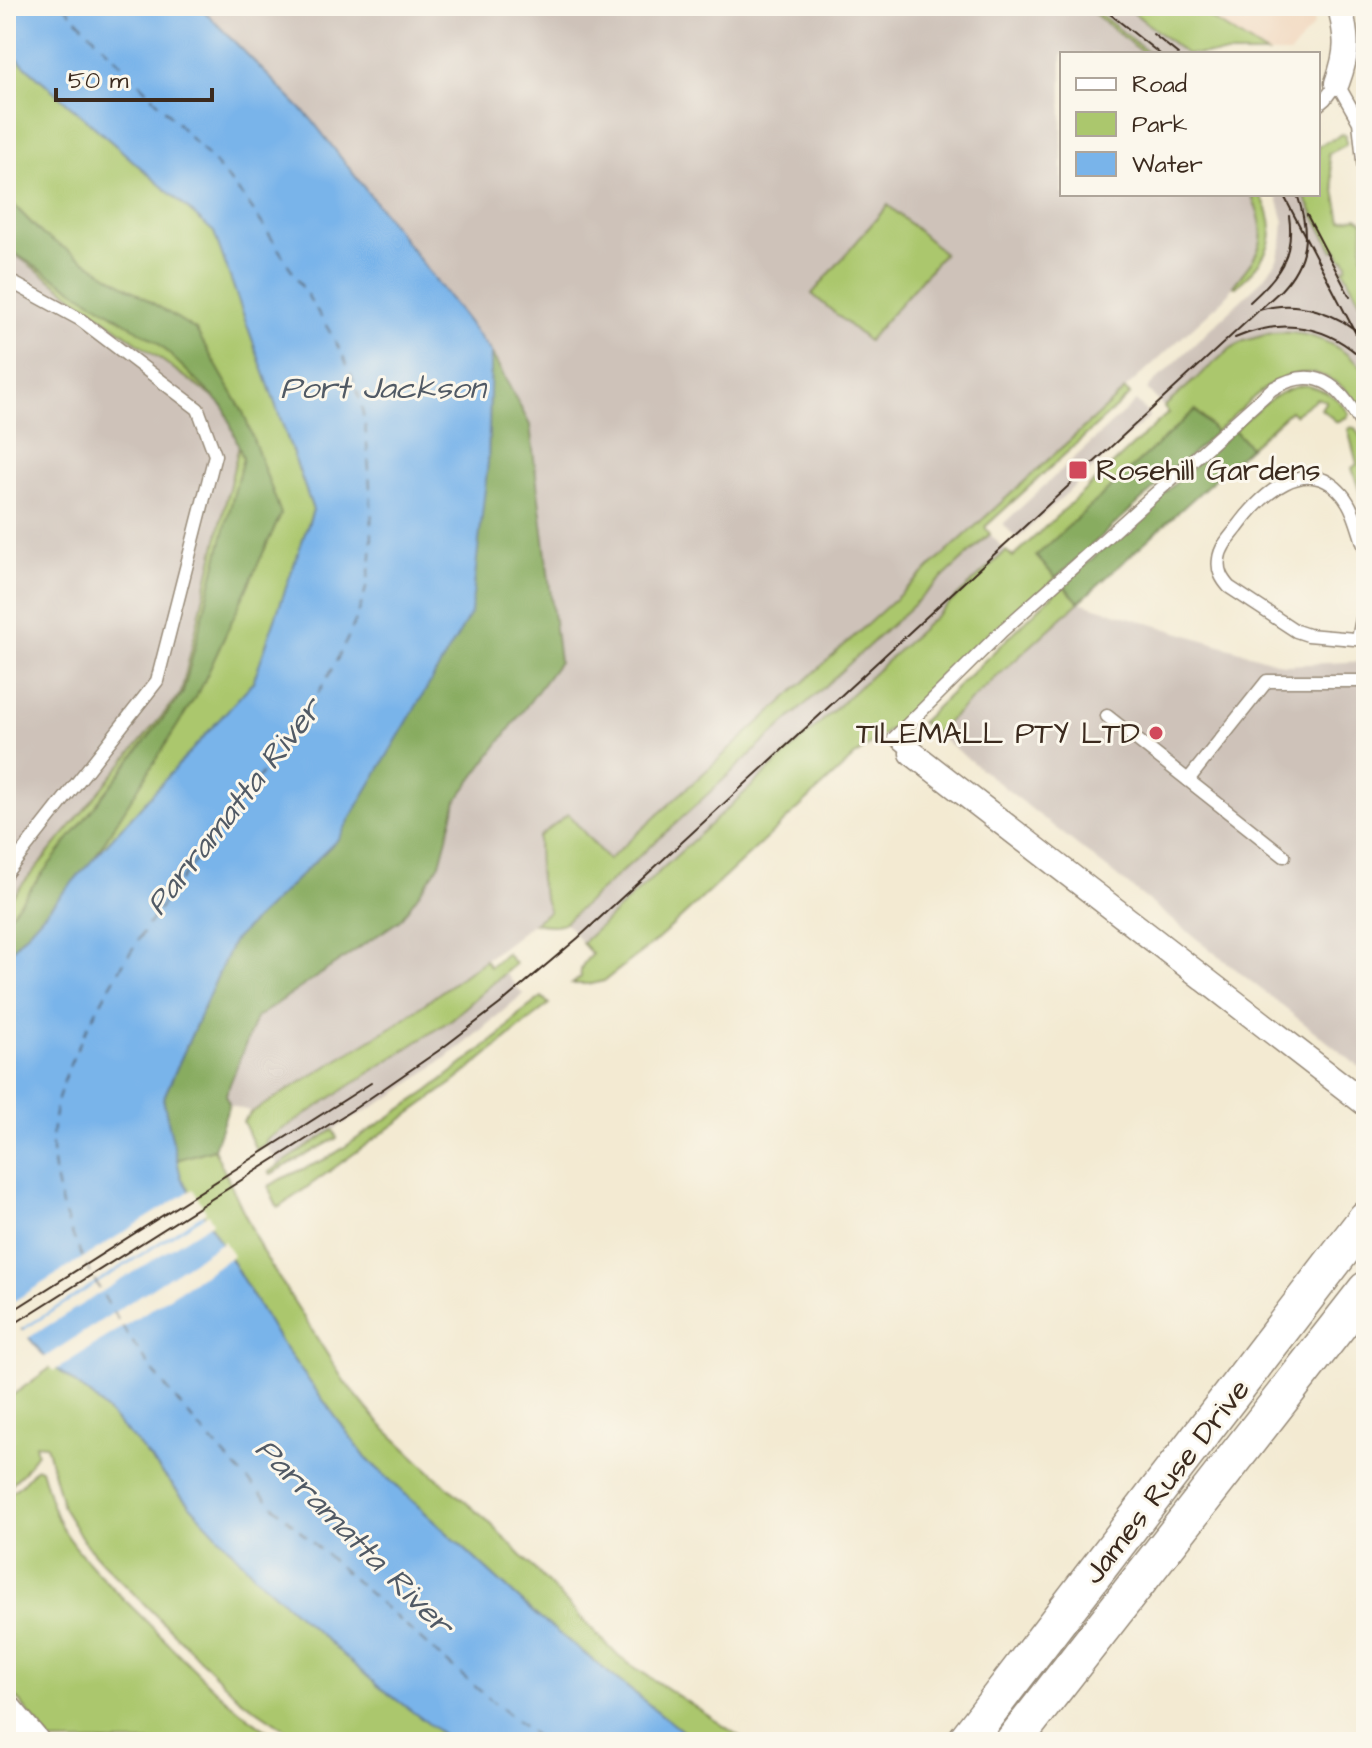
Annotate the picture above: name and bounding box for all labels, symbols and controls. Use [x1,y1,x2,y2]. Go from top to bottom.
scale bar [56,52,212,102]
legend [1060,52,1320,196]
text: 50 m [68,64,129,98]
text: Road [1132,68,1187,102]
text: Park [1132,108,1188,142]
text: Water [1132,148,1203,182]
water label: Port Jackson [281,366,489,411]
place label: Rosehill Gardens [1096,450,1321,492]
marker: Rosehill Gardens [1067,459,1089,481]
water label: Parramatta River [135,687,335,925]
place label: TILEMALL PTY LTD [856,713,1140,755]
marker: TILEMALL PTY LTD [1147,724,1165,742]
street label: James Ruse Drive [1073,1370,1260,1593]
water label: Parramatta River [245,1428,465,1649]

